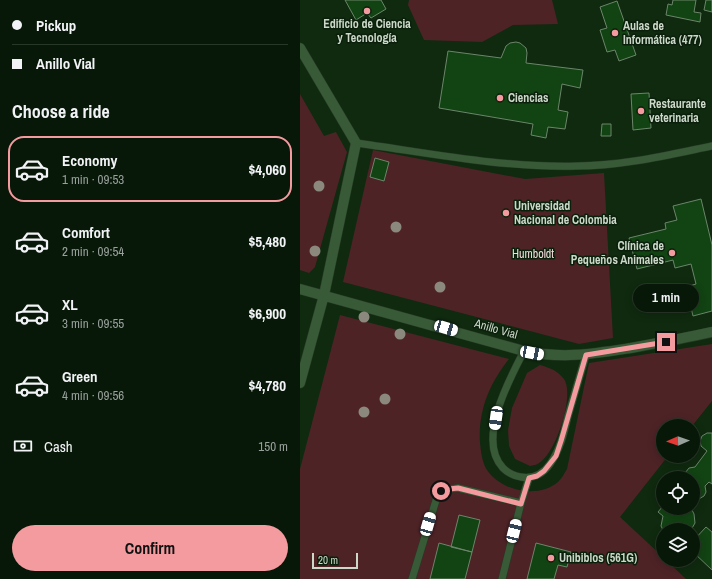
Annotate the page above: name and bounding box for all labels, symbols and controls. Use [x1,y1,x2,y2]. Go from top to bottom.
marker: Edificio de Ciencia y Tecnología [362,6,372,16]
text: Pickup [36,15,76,36]
place label: Edificio de Ciencia y Tecnología [323,16,411,46]
place label: Aulas de Informática (477) [623,18,702,48]
marker: Aulas de Informática (477) [610,28,620,38]
text: Anillo Vial [36,53,95,74]
place label: Ciencias [508,90,549,106]
marker: Ciencias [495,93,505,103]
place label: Restaurante veterinaria [649,96,706,126]
text: Choose a ride [12,99,110,124]
marker: Restaurante veterinaria [636,106,646,116]
text: Economy [62,150,117,171]
icon: car [14,151,50,187]
text: $4,060 [248,159,286,180]
text: 1 min · 09:53 [62,171,124,188]
place label: Universidad Nacional de Colombia [514,198,617,228]
marker: Universidad Nacional de Colombia [501,208,511,218]
text: Comfort [62,222,110,243]
icon: car [14,223,50,259]
text: $5,480 [248,231,286,252]
place label: Clínica de Pequeños Animales [571,238,665,268]
text: 2 min · 09:54 [62,243,124,260]
park label: Humboldt [512,246,554,262]
marker: Clínica de Pequeños Animales [667,248,677,258]
callout: 1 min [633,284,699,312]
text: 1 min [652,289,680,306]
text: XL [62,294,78,315]
icon: car [14,295,50,331]
text: $6,900 [248,303,286,324]
text: 3 min · 09:55 [62,315,124,332]
street label: Anillo Vial [472,315,519,343]
car [433,319,459,337]
route end [657,333,675,351]
car [519,345,545,361]
text: Green [62,366,98,387]
icon: car [14,367,50,403]
text: $4,780 [248,375,286,396]
text: 4 min · 09:56 [62,387,124,404]
car [488,405,504,431]
north arrow [656,419,700,463]
map controls [656,419,700,567]
icon: cash [12,435,34,457]
text: Cash [44,436,73,457]
text: 150 m [258,438,288,455]
button: locate [656,471,700,515]
route start [432,482,450,500]
car [419,511,437,537]
car [505,518,523,544]
button: layers [656,523,700,567]
button: Confirm [12,525,288,571]
place label: Unibiblos (561G) [559,550,637,566]
scale bar [312,551,358,570]
text: 20 m [318,553,338,567]
marker: Unibiblos (561G) [546,553,556,563]

